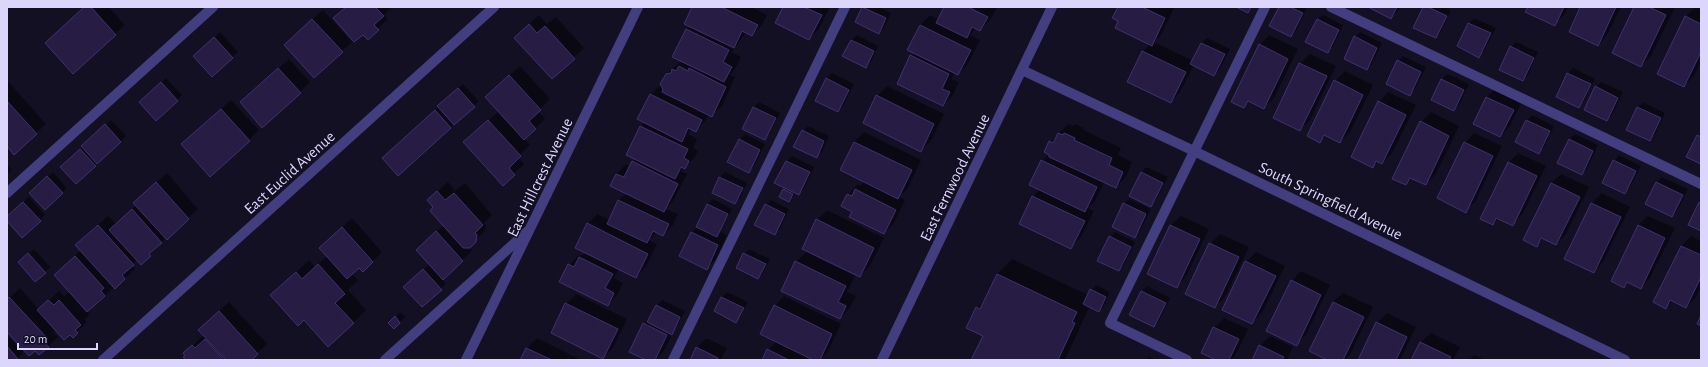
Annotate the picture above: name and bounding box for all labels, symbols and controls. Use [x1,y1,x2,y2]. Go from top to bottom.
street label: East Fernwood Avenue [917,111,993,243]
street label: East Hillcrest Avenue [504,115,576,239]
street label: East Euclid Avenue [241,128,338,217]
street label: South Springfield Avenue [1256,159,1405,243]
scale bar [18,325,97,351]
text: 20 m [24,333,47,345]

